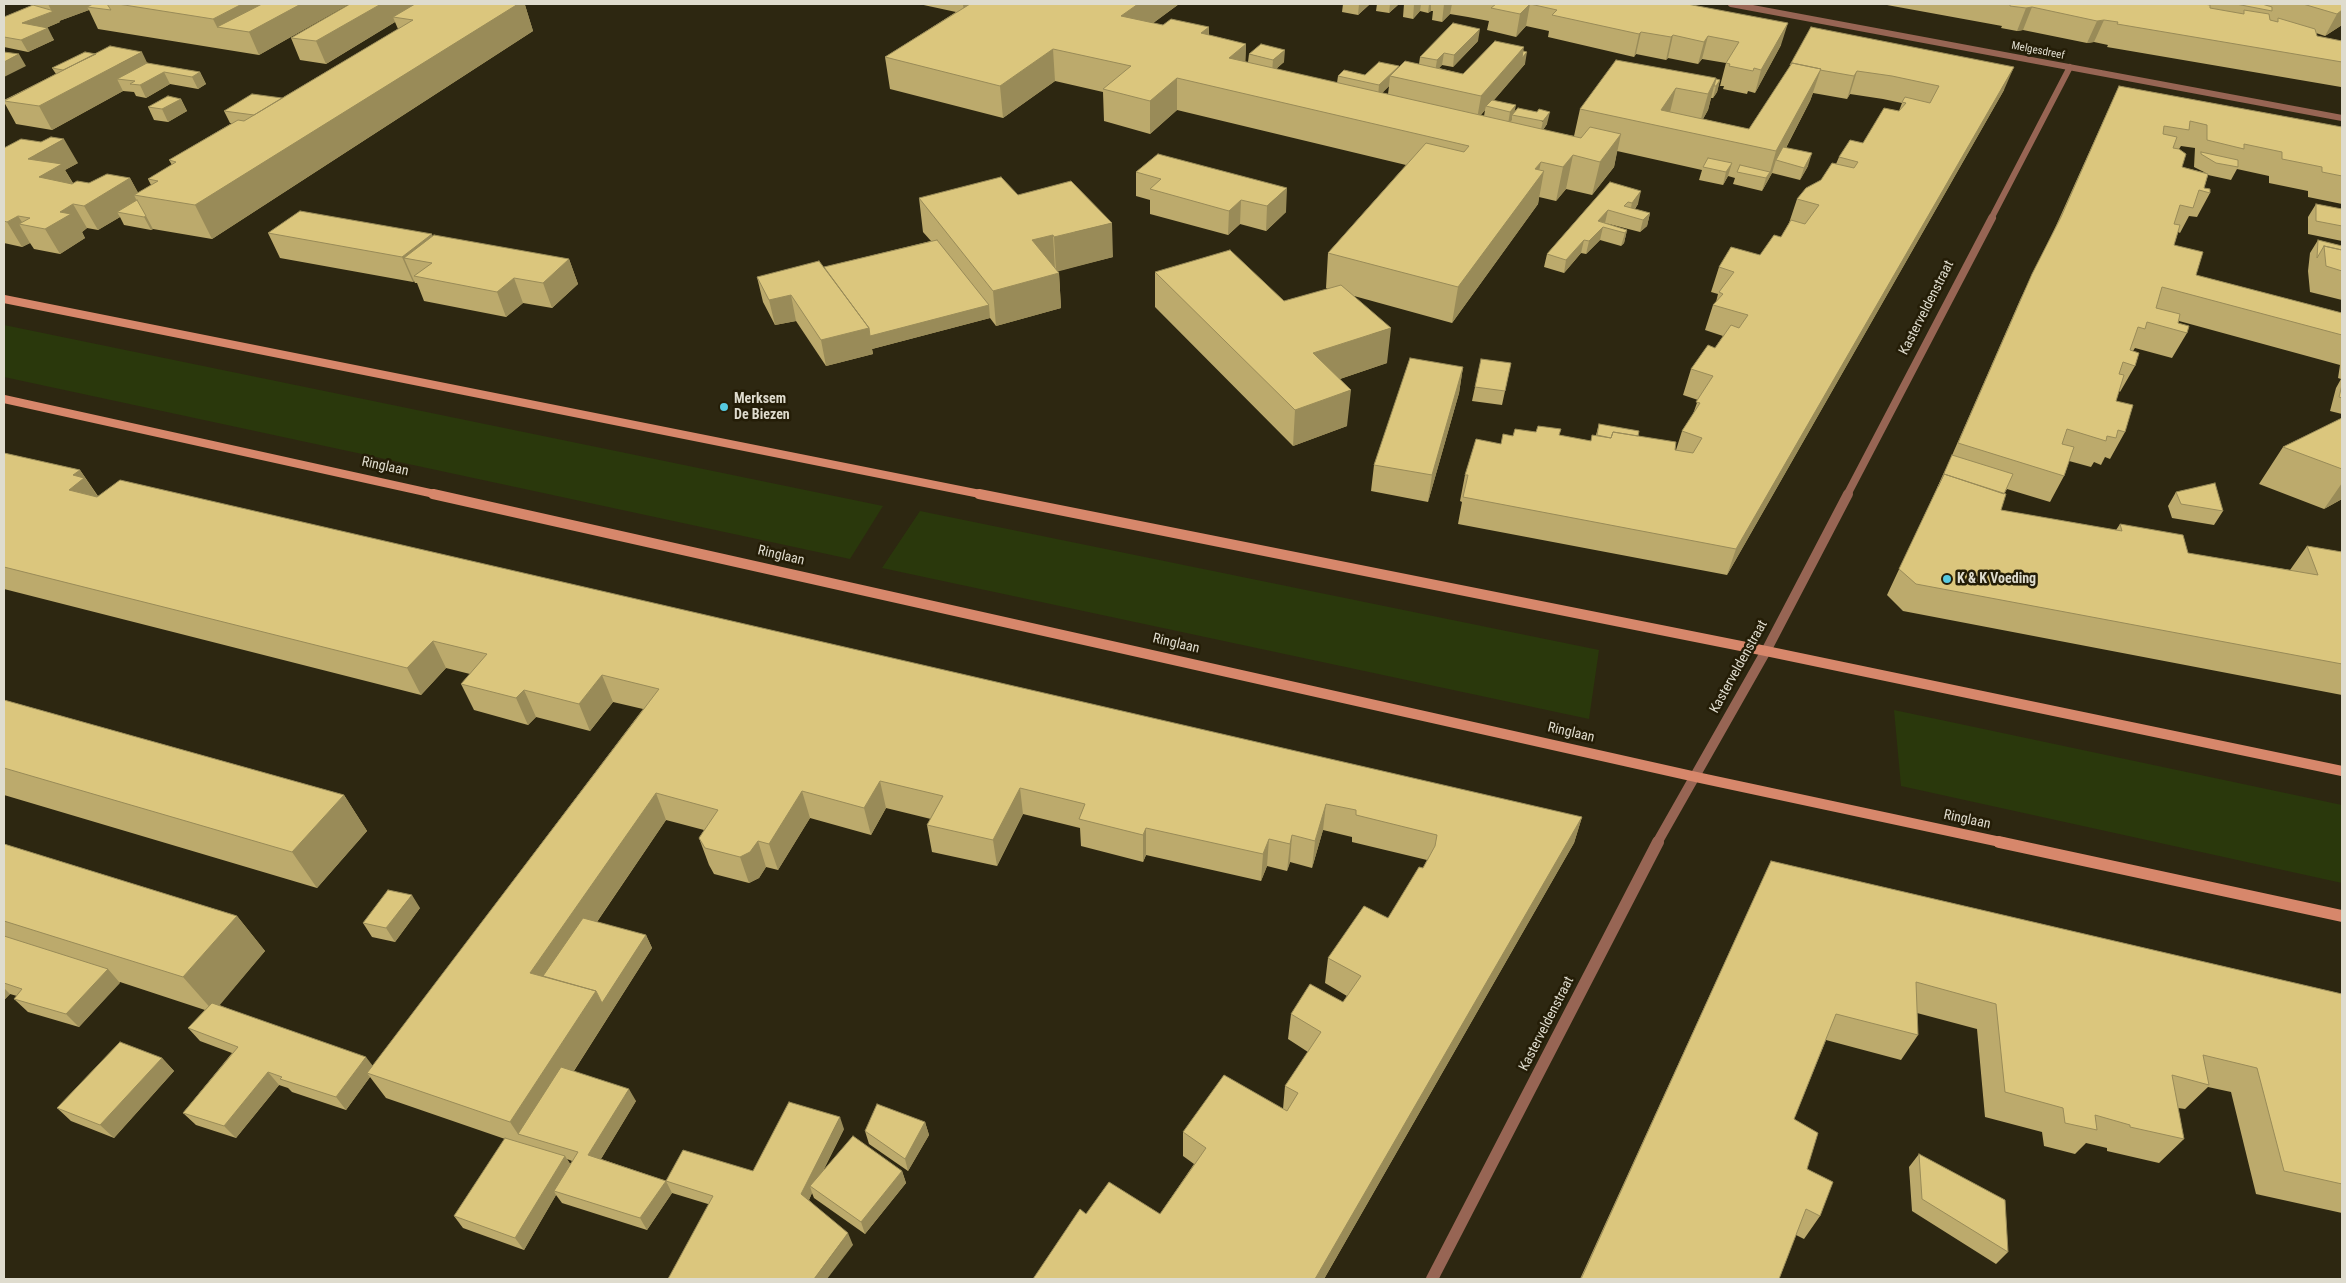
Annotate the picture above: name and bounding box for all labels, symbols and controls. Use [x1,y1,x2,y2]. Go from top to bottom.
street label: Melgesdreef [2010,39,2066,63]
street label: Kasterveldenstraat [1896,258,1958,358]
place label: Merksem De Biezen [734,391,790,424]
marker: Merksem De Biezen [718,401,730,413]
street label: Ringlaan [360,454,410,480]
street label: Ringlaan [756,542,806,570]
place label: K & K Voeding [1957,571,2036,587]
marker: K & K Voeding [1941,573,1953,585]
street label: Kasterveldenstraat [1706,618,1772,716]
street label: Ringlaan [1151,630,1201,658]
street label: Ringlaan [1546,719,1596,747]
street label: Ringlaan [1942,807,1992,833]
street label: Kasterveldenstraat [1516,974,1578,1074]

